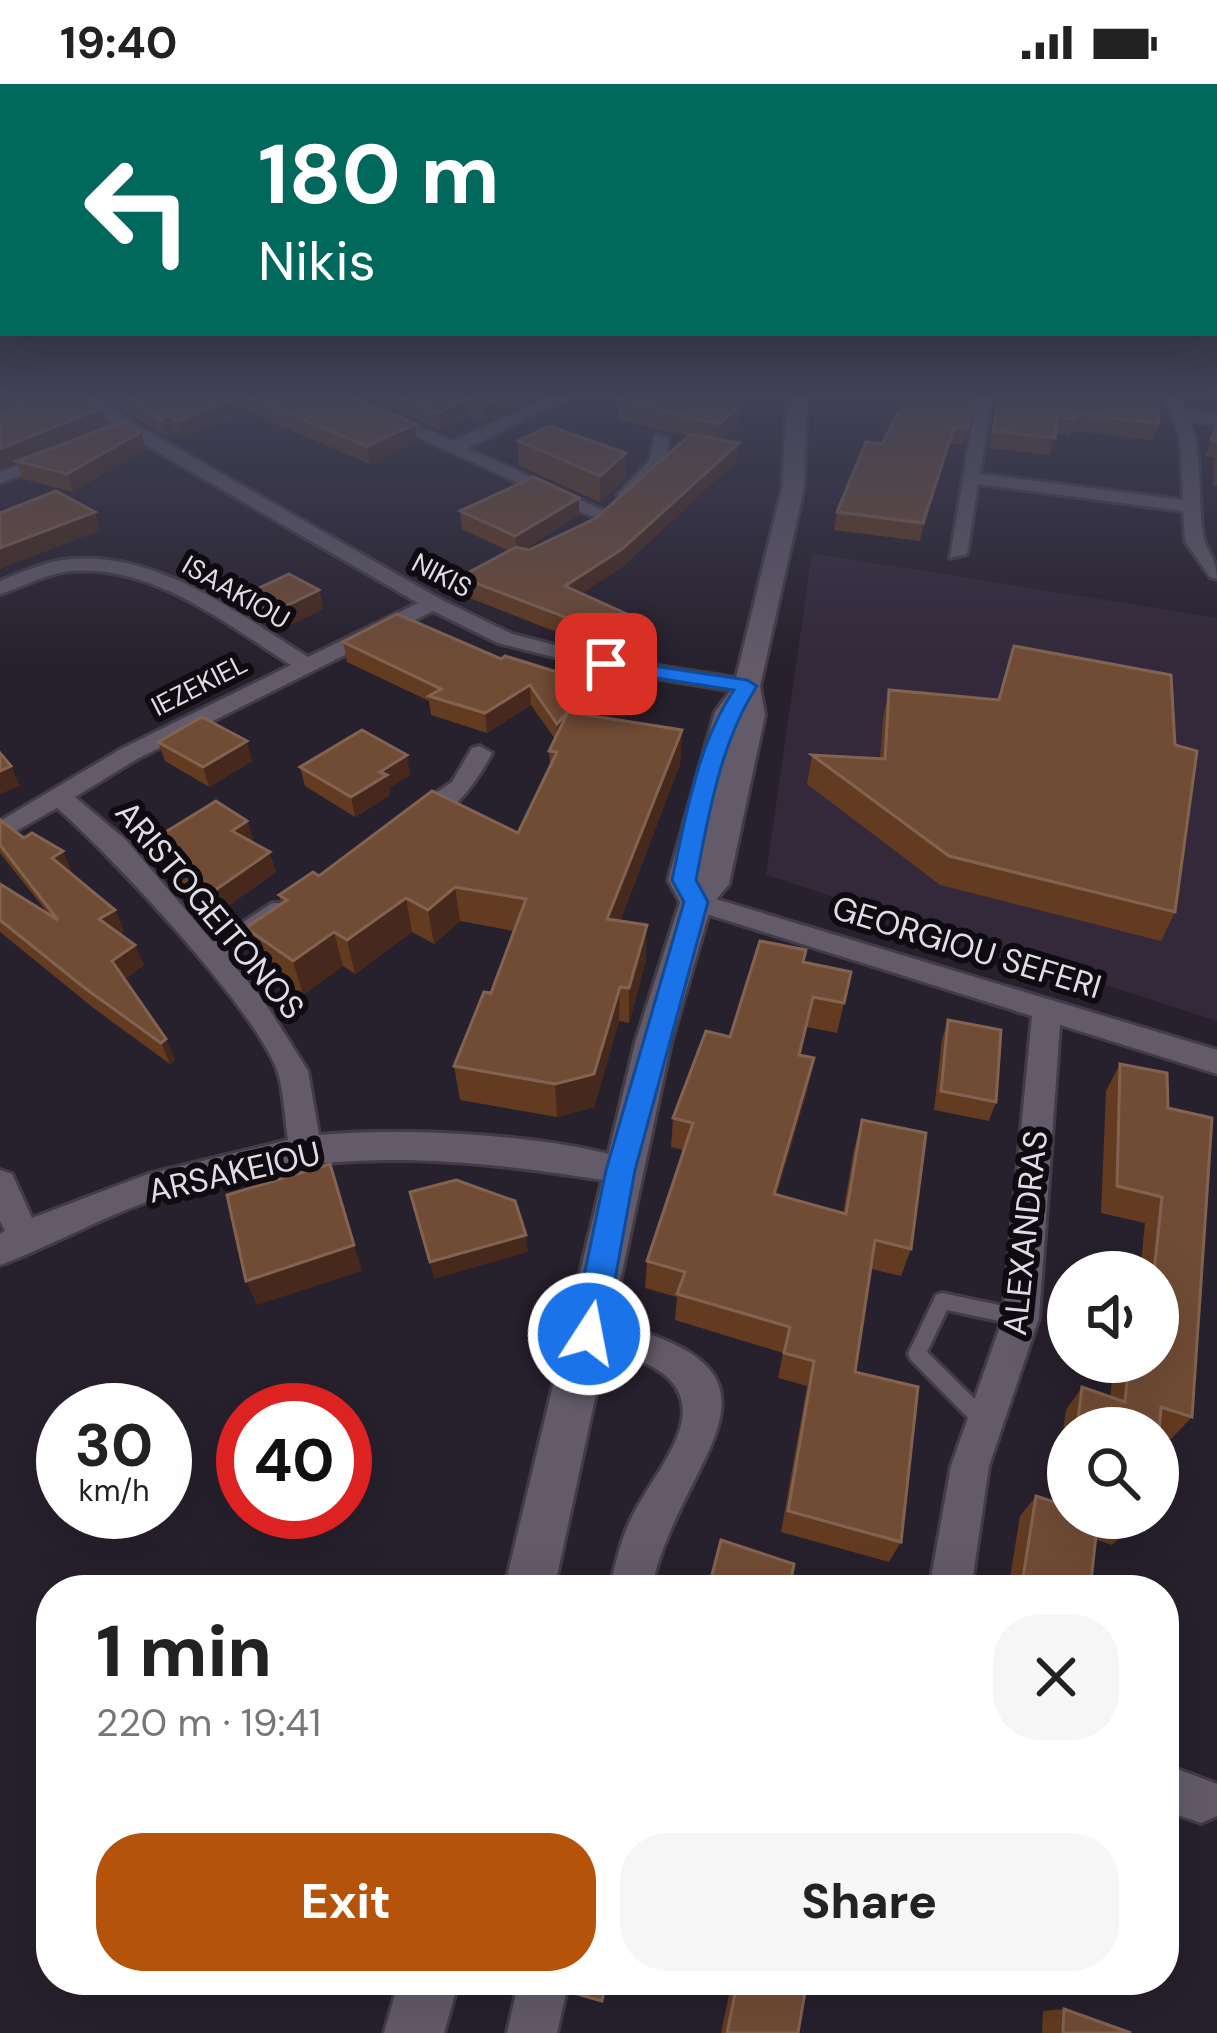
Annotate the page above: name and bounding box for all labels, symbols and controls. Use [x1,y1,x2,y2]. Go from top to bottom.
text: 19:40 [60,13,177,72]
text: 180 m [258,120,500,229]
icon: left [60,132,216,288]
text: Nikis [258,226,376,297]
street label: NIKIS [406,545,478,605]
street label: ISAAKIOU [176,547,296,637]
pin [555,613,657,715]
icon: arrive [573,631,639,697]
street label: IEZEKIEL [145,646,253,724]
street label: ARISTOGEITONOS [106,792,314,1028]
street label: GEORGIOU SEFERI [827,886,1107,1008]
street label: ALEXANDRAS [993,1128,1057,1338]
street label: ARSAKEIOU [144,1131,324,1213]
map controls [1047,1251,1179,1539]
button: sound [1047,1251,1179,1383]
position arrow [526,1271,652,1397]
speed limit sign: 40 [216,1383,372,1539]
text: 30 [75,1406,153,1485]
button: search [1047,1407,1179,1539]
text: km/h [79,1471,149,1510]
text: 1 min [96,1605,272,1698]
button: close [993,1614,1119,1740]
text: 220 m · 19:41 [96,1697,321,1748]
button: Exit [96,1833,596,1971]
button: Share [620,1833,1119,1971]

